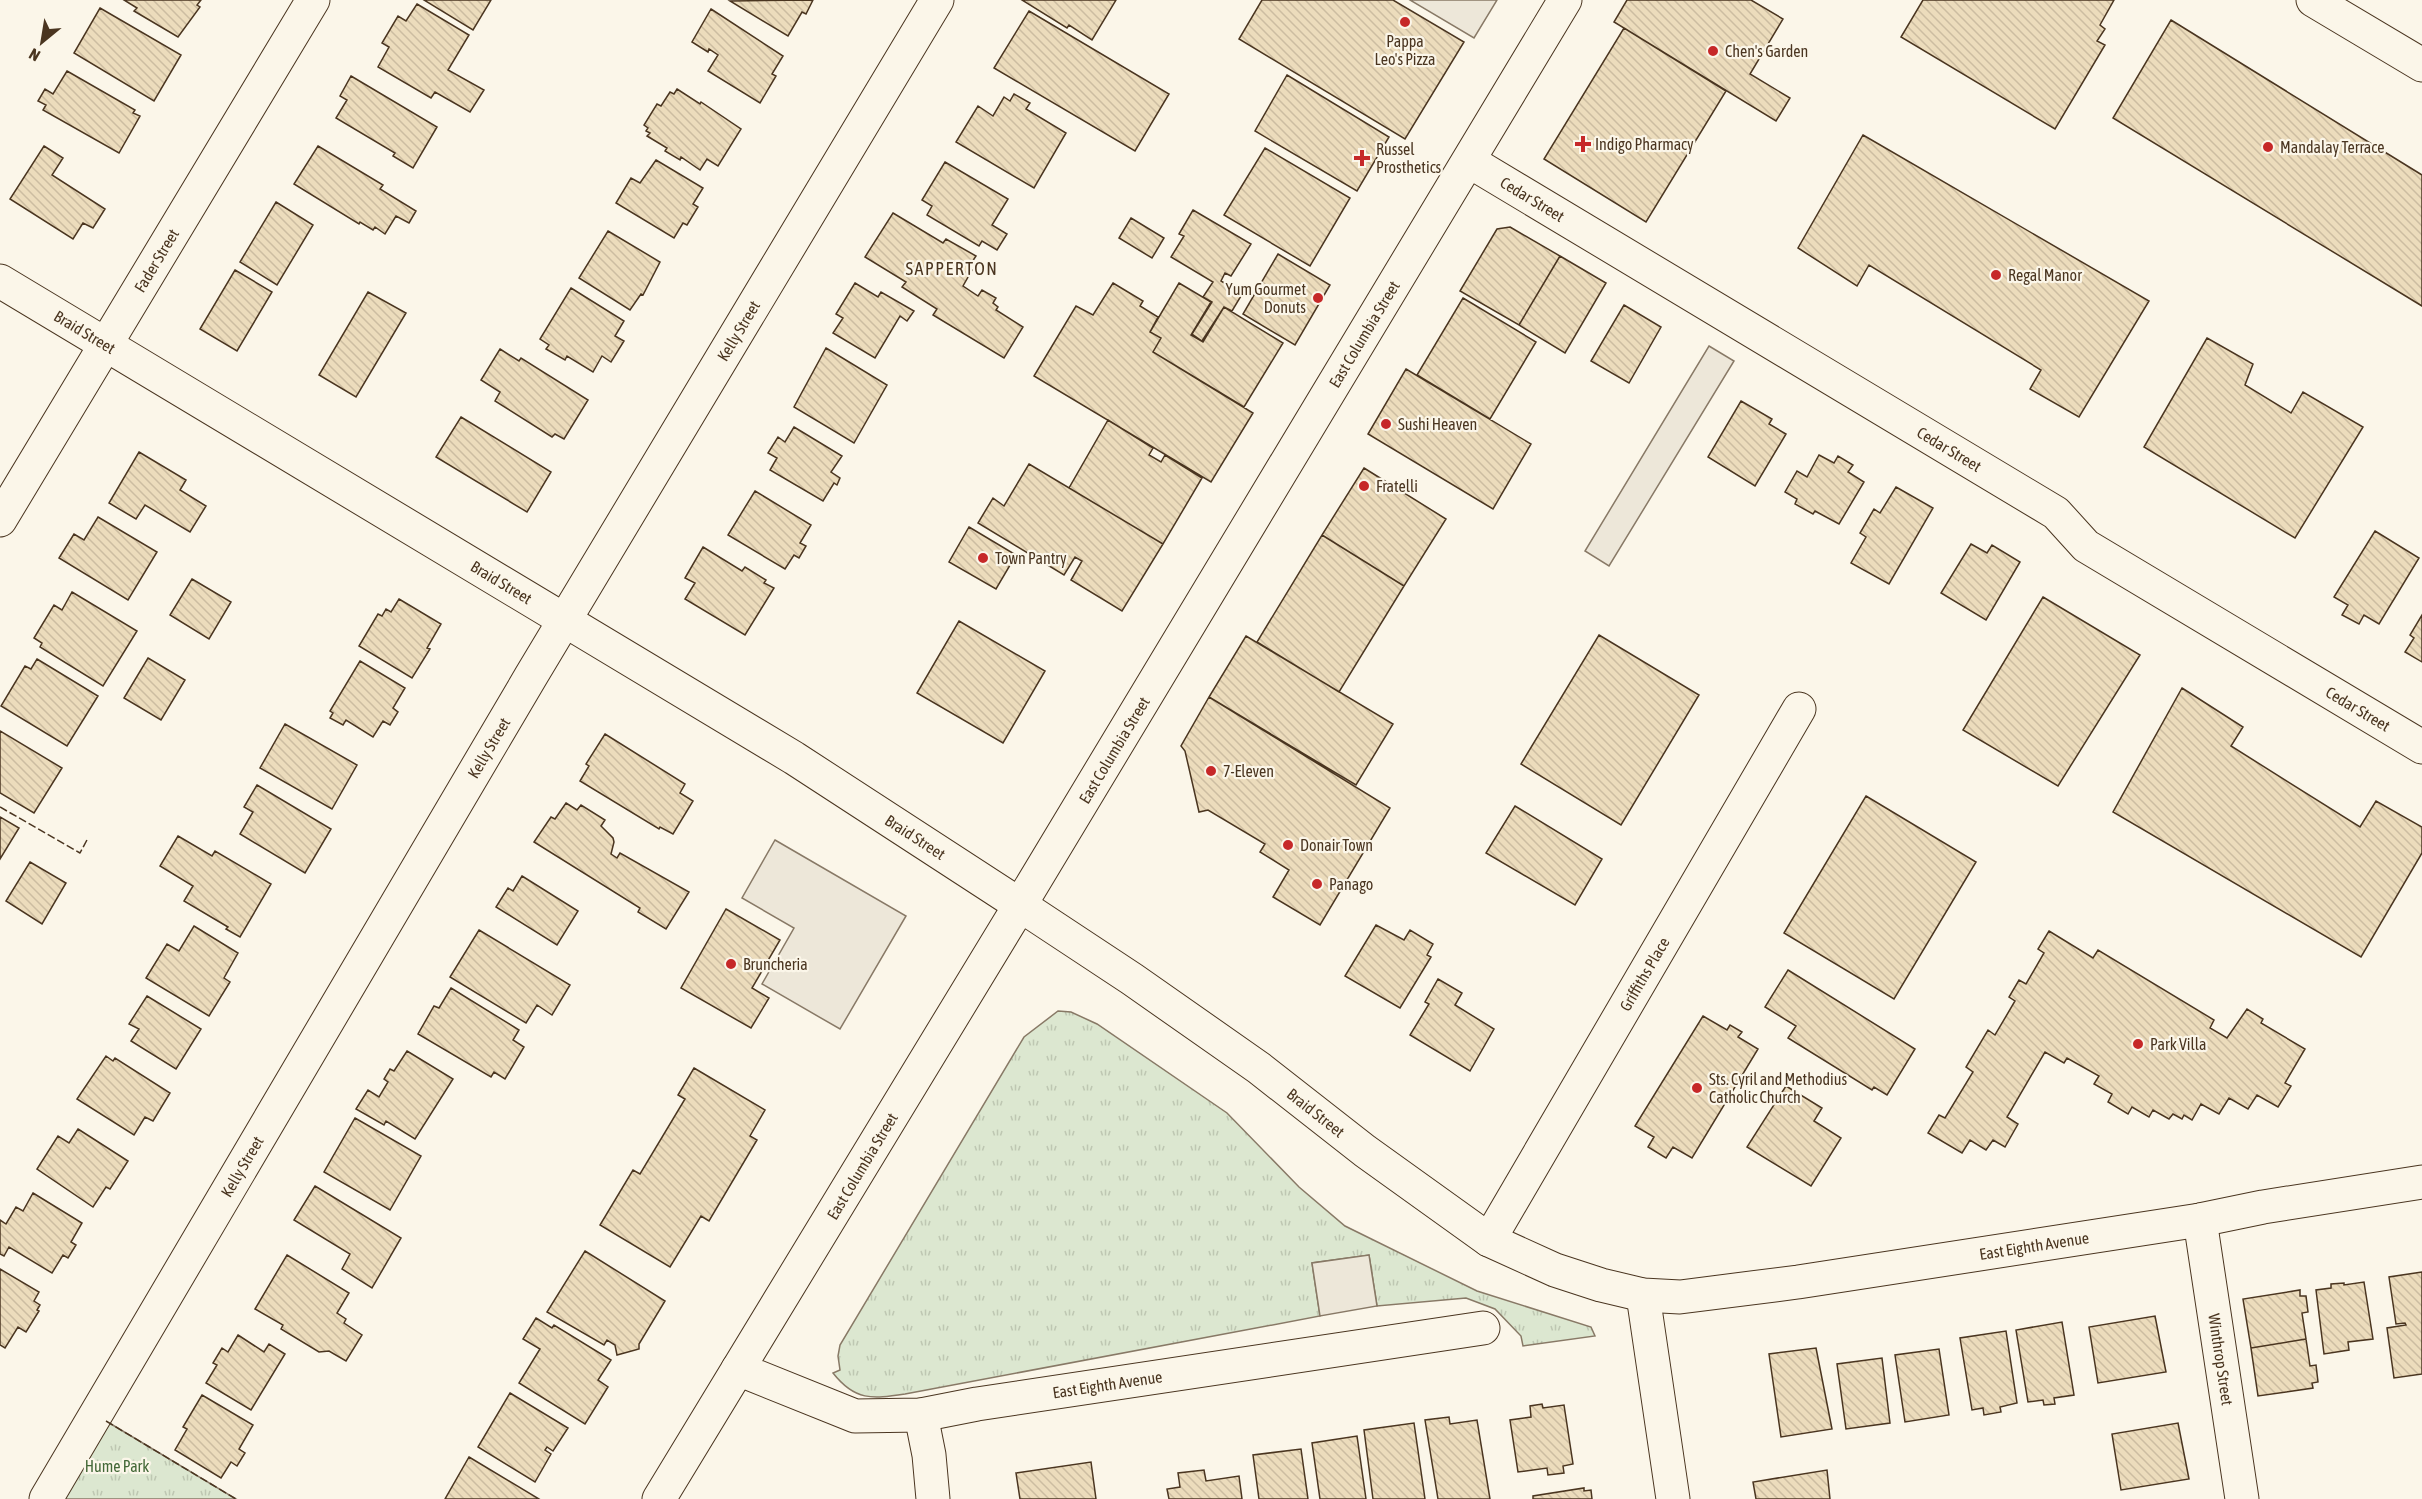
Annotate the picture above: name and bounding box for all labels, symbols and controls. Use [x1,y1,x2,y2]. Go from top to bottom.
north arrow [12,12,72,72]
marker: Pappa Leo's Pizza [1398,15,1412,29]
place label: Pappa Leo's Pizza [1375,32,1435,68]
place label: Chen's Garden [1725,42,1808,60]
marker: Chen's Garden [1706,44,1720,58]
text: N [26,45,43,65]
place label: Indigo Pharmacy [1595,135,1694,154]
marker: Indigo Pharmacy [1576,137,1590,151]
place label: Mandalay Terrace [2280,138,2384,157]
place label: Russel Prosthetics [1376,140,1442,176]
marker: Mandalay Terrace [2261,140,2275,154]
marker: Russel Prosthetics [1353,149,1371,167]
street label: Cedar Street [1497,173,1568,225]
street label: Fader Street [130,225,182,295]
district label: SAPPERTON [906,258,998,279]
place label: Regal Manor [2008,266,2082,285]
marker: Regal Manor [1989,268,2003,282]
street label: East Columbia Street [1325,277,1403,390]
place label: Yum Gourmet Donuts [1226,280,1306,316]
marker: Yum Gourmet Donuts [1311,291,1325,305]
street label: Kelly Street [713,297,764,364]
street label: Braid Street [51,307,119,357]
place label: Sushi Heaven [1398,415,1477,433]
marker: Sushi Heaven [1379,417,1393,431]
street label: Cedar Street [1914,423,1985,475]
place label: Fratelli [1376,477,1418,495]
marker: Fratelli [1357,479,1371,493]
place label: Town Pantry [995,549,1067,568]
marker: Town Pantry [976,551,990,565]
street label: Braid Street [468,557,536,608]
street label: Cedar Street [2323,683,2394,735]
street label: East Columbia Street [1075,693,1153,806]
street label: Kelly Street [464,714,514,781]
place label: 7-Eleven [1223,762,1274,780]
marker: 7-Eleven [1204,764,1218,778]
street label: Braid Street [882,811,949,863]
place label: Donair Town [1300,836,1373,854]
marker: Donair Town [1281,838,1295,852]
place label: Panago [1329,875,1373,894]
marker: Panago [1310,877,1324,891]
street label: Griffiths Place [1616,934,1673,1014]
place label: Bruncheria [743,955,808,973]
marker: Bruncheria [724,957,738,971]
place label: Park Villa [2150,1035,2206,1053]
marker: Park Villa [2131,1037,2145,1051]
place label: Sts. Cyril and Methodius Catholic Church [1709,1070,1847,1106]
marker: Sts. Cyril and Methodius Catholic Church [1690,1081,1704,1095]
street label: Braid Street [1284,1084,1349,1141]
street label: East Columbia Street [823,1109,901,1222]
street label: Kelly Street [217,1133,267,1200]
street label: East Eighth Avenue [1978,1228,2090,1263]
street label: Winthrop Street [2205,1312,2237,1407]
street label: East Eighth Avenue [1051,1367,1164,1402]
park label: Hume Park [85,1457,149,1475]

